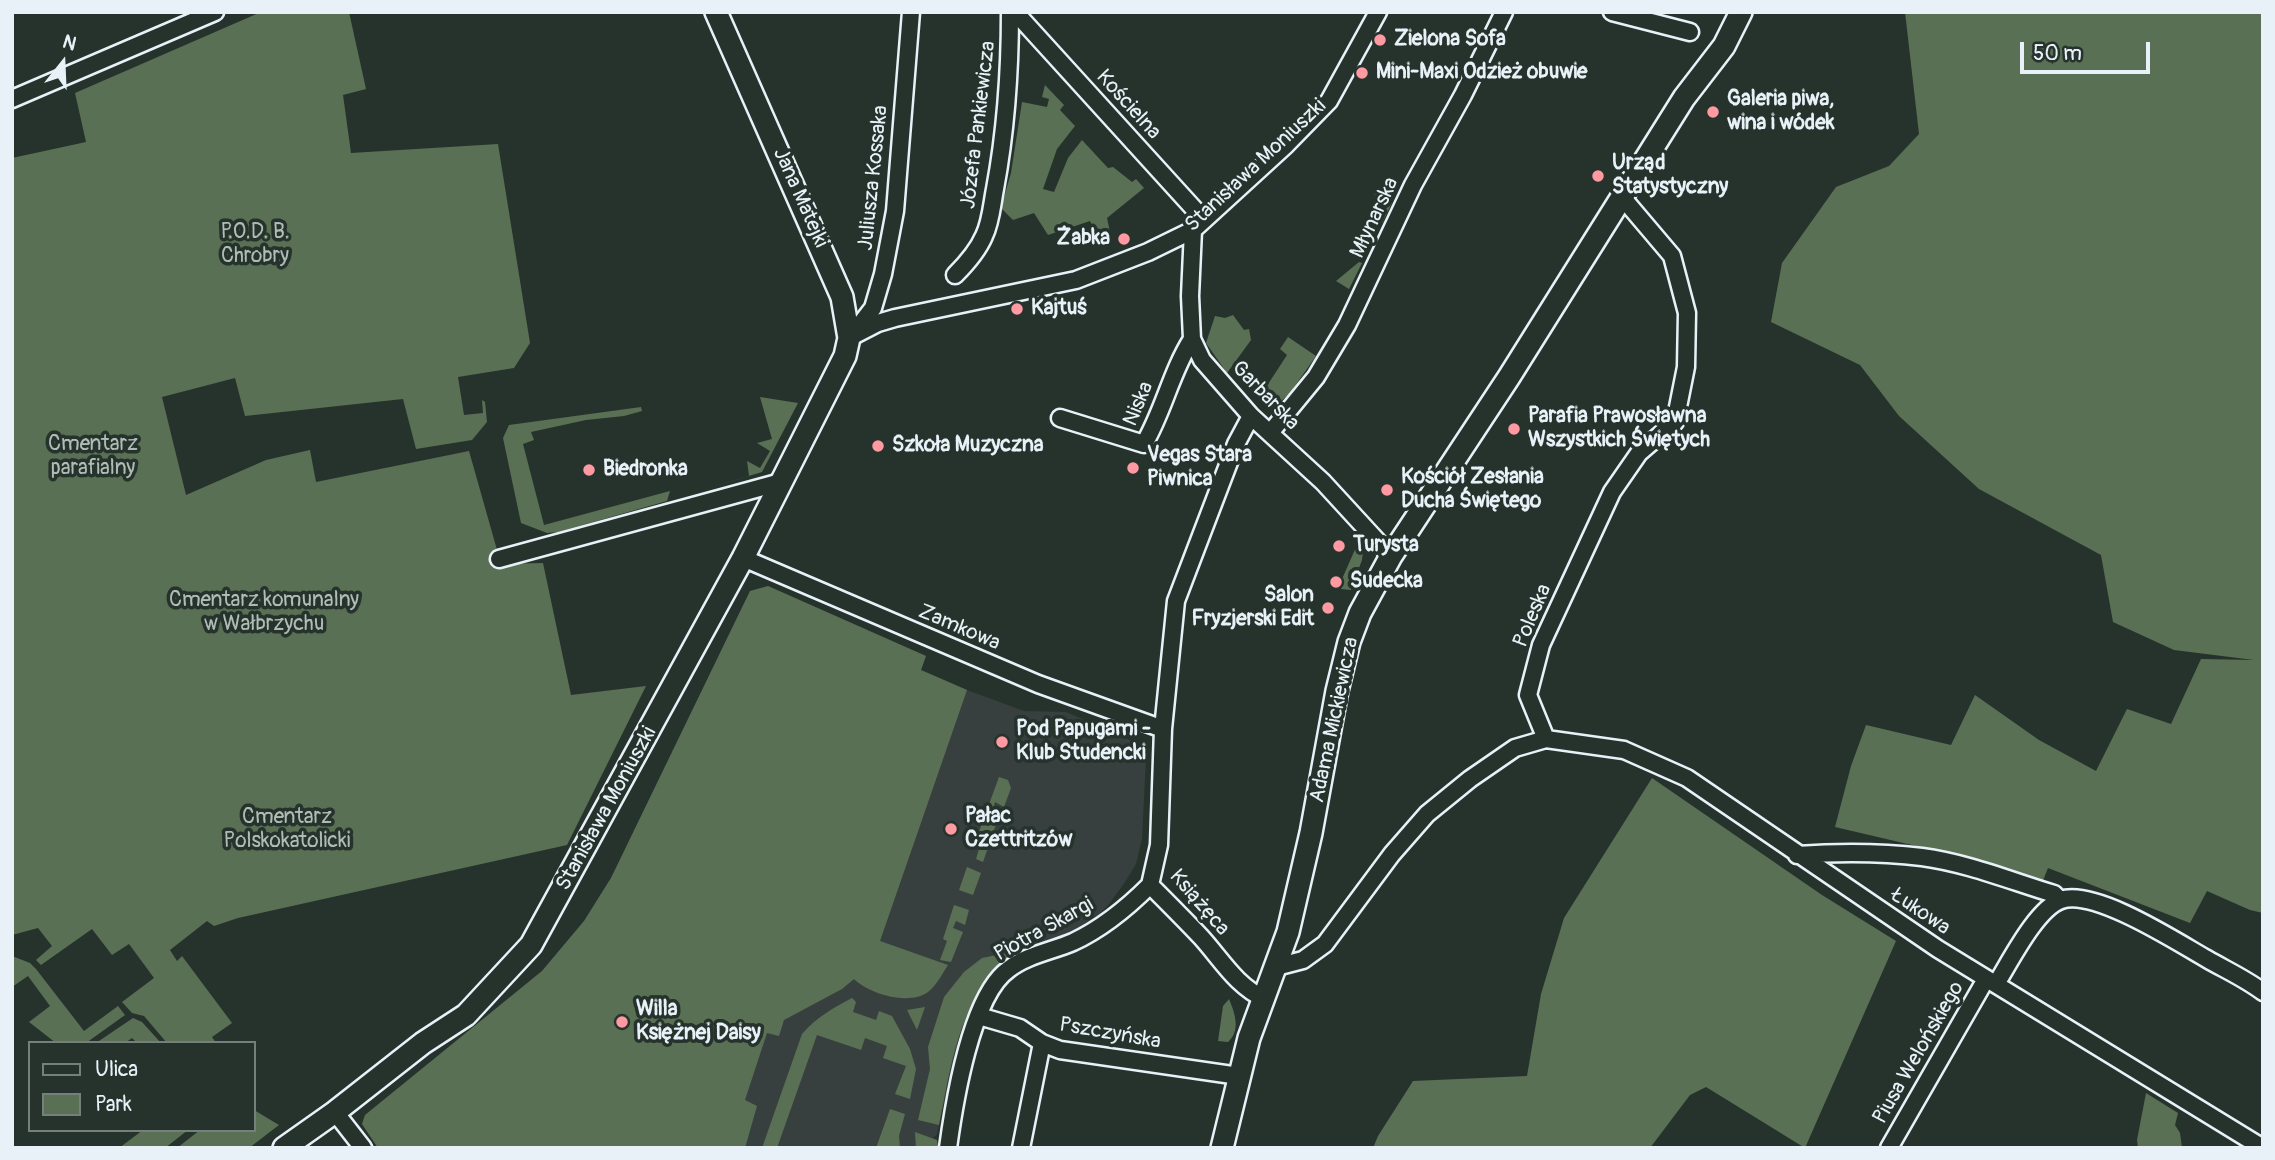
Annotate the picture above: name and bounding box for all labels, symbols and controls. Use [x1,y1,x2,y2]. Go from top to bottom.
place label: Zielona Sofa [1394,27,1506,53]
north arrow [28,28,98,98]
scale bar [2023,28,2152,72]
text: N [60,30,79,56]
marker: Zielona Sofa [1372,32,1388,48]
street label: Józefa Pankiewicza [956,40,1002,210]
text: 50 m [2033,40,2082,67]
place label: Mini-Maxi Odzież obuwie [1376,60,1587,86]
street label: Kościelna [1090,65,1166,145]
marker: Mini-Maxi Odzież obuwie [1354,65,1370,81]
place label: Galeria piwa, wina i wódek [1727,87,1834,137]
street label: Stanisława Moniuszki [1180,94,1332,238]
street label: Juliusza Kossaka [854,104,894,252]
marker: Galeria piwa, wina i wódek [1705,104,1721,120]
street label: Jana Matejki [767,144,833,252]
place label: Urząd Statystyczny [1612,151,1728,201]
marker: Urząd Statystyczny [1590,168,1606,184]
street label: Młynarska [1345,174,1405,262]
park label: P.O.D. B. Chrobry [221,220,289,270]
place label: Żabka [1056,226,1110,252]
marker: Żabka [1116,231,1132,247]
place label: Kajtuś [1031,296,1087,322]
marker: Kajtuś [1009,301,1025,317]
street label: Garbarska [1226,356,1304,436]
street label: Niska [1118,378,1160,430]
place label: Parafia Prawosławna Wszystkich Świętych [1528,404,1710,454]
marker: Parafia Prawosławna Wszystkich Świętych [1506,421,1522,437]
park label: Cmentarz parafialny [48,432,138,482]
place label: Szkoła Muzyczna [892,433,1044,459]
marker: Szkoła Muzyczna [870,438,886,454]
place label: Vegas Stara Piwnica [1147,443,1252,493]
place label: Biedronka [603,457,688,483]
marker: Vegas Stara Piwnica [1125,460,1141,476]
marker: Biedronka [581,462,597,478]
place label: Kościół Zesłania Ducha Świętego [1401,465,1544,515]
marker: Kościół Zesłania Ducha Świętego [1379,482,1395,498]
place label: Turysta [1353,533,1419,559]
marker: Turysta [1331,538,1347,554]
place label: Sudecka [1350,569,1423,595]
marker: Sudecka [1328,574,1344,590]
street label: Poleska [1508,581,1558,651]
place label: Salon Fryzjerski Edit [1191,583,1314,633]
park label: Cmentarz komunalny w Wałbrzychu [169,588,359,638]
street label: Zamkowa [914,600,1004,656]
marker: Salon Fryzjerski Edit [1320,600,1336,616]
street label: Adama Mickiewicza [1305,635,1365,805]
place label: Pod Papugami - Klub Studencki [1016,717,1151,767]
street label: Stanisława Moniuszki [551,723,663,895]
marker: Pod Papugami - Klub Studencki [994,734,1010,750]
place label: Pałac Czettritzów [965,804,1072,854]
park label: Cmentarz Polskokatolicki [224,805,350,855]
marker: Pałac Czettritzów [943,821,959,837]
street label: Książęca [1163,865,1235,941]
street label: Łukowa [1885,883,1955,941]
street label: Piotra Skargi [990,892,1098,968]
street label: Piusa Welońskiego [1868,977,1970,1129]
place label: Willa Księżnej Daisy [636,997,761,1047]
street label: Pszczyńska [1057,1013,1163,1055]
marker: Willa Księżnej Daisy [614,1014,630,1030]
legend [28,1041,256,1132]
text: Ulica [95,1056,138,1083]
text: Park [95,1091,132,1118]

